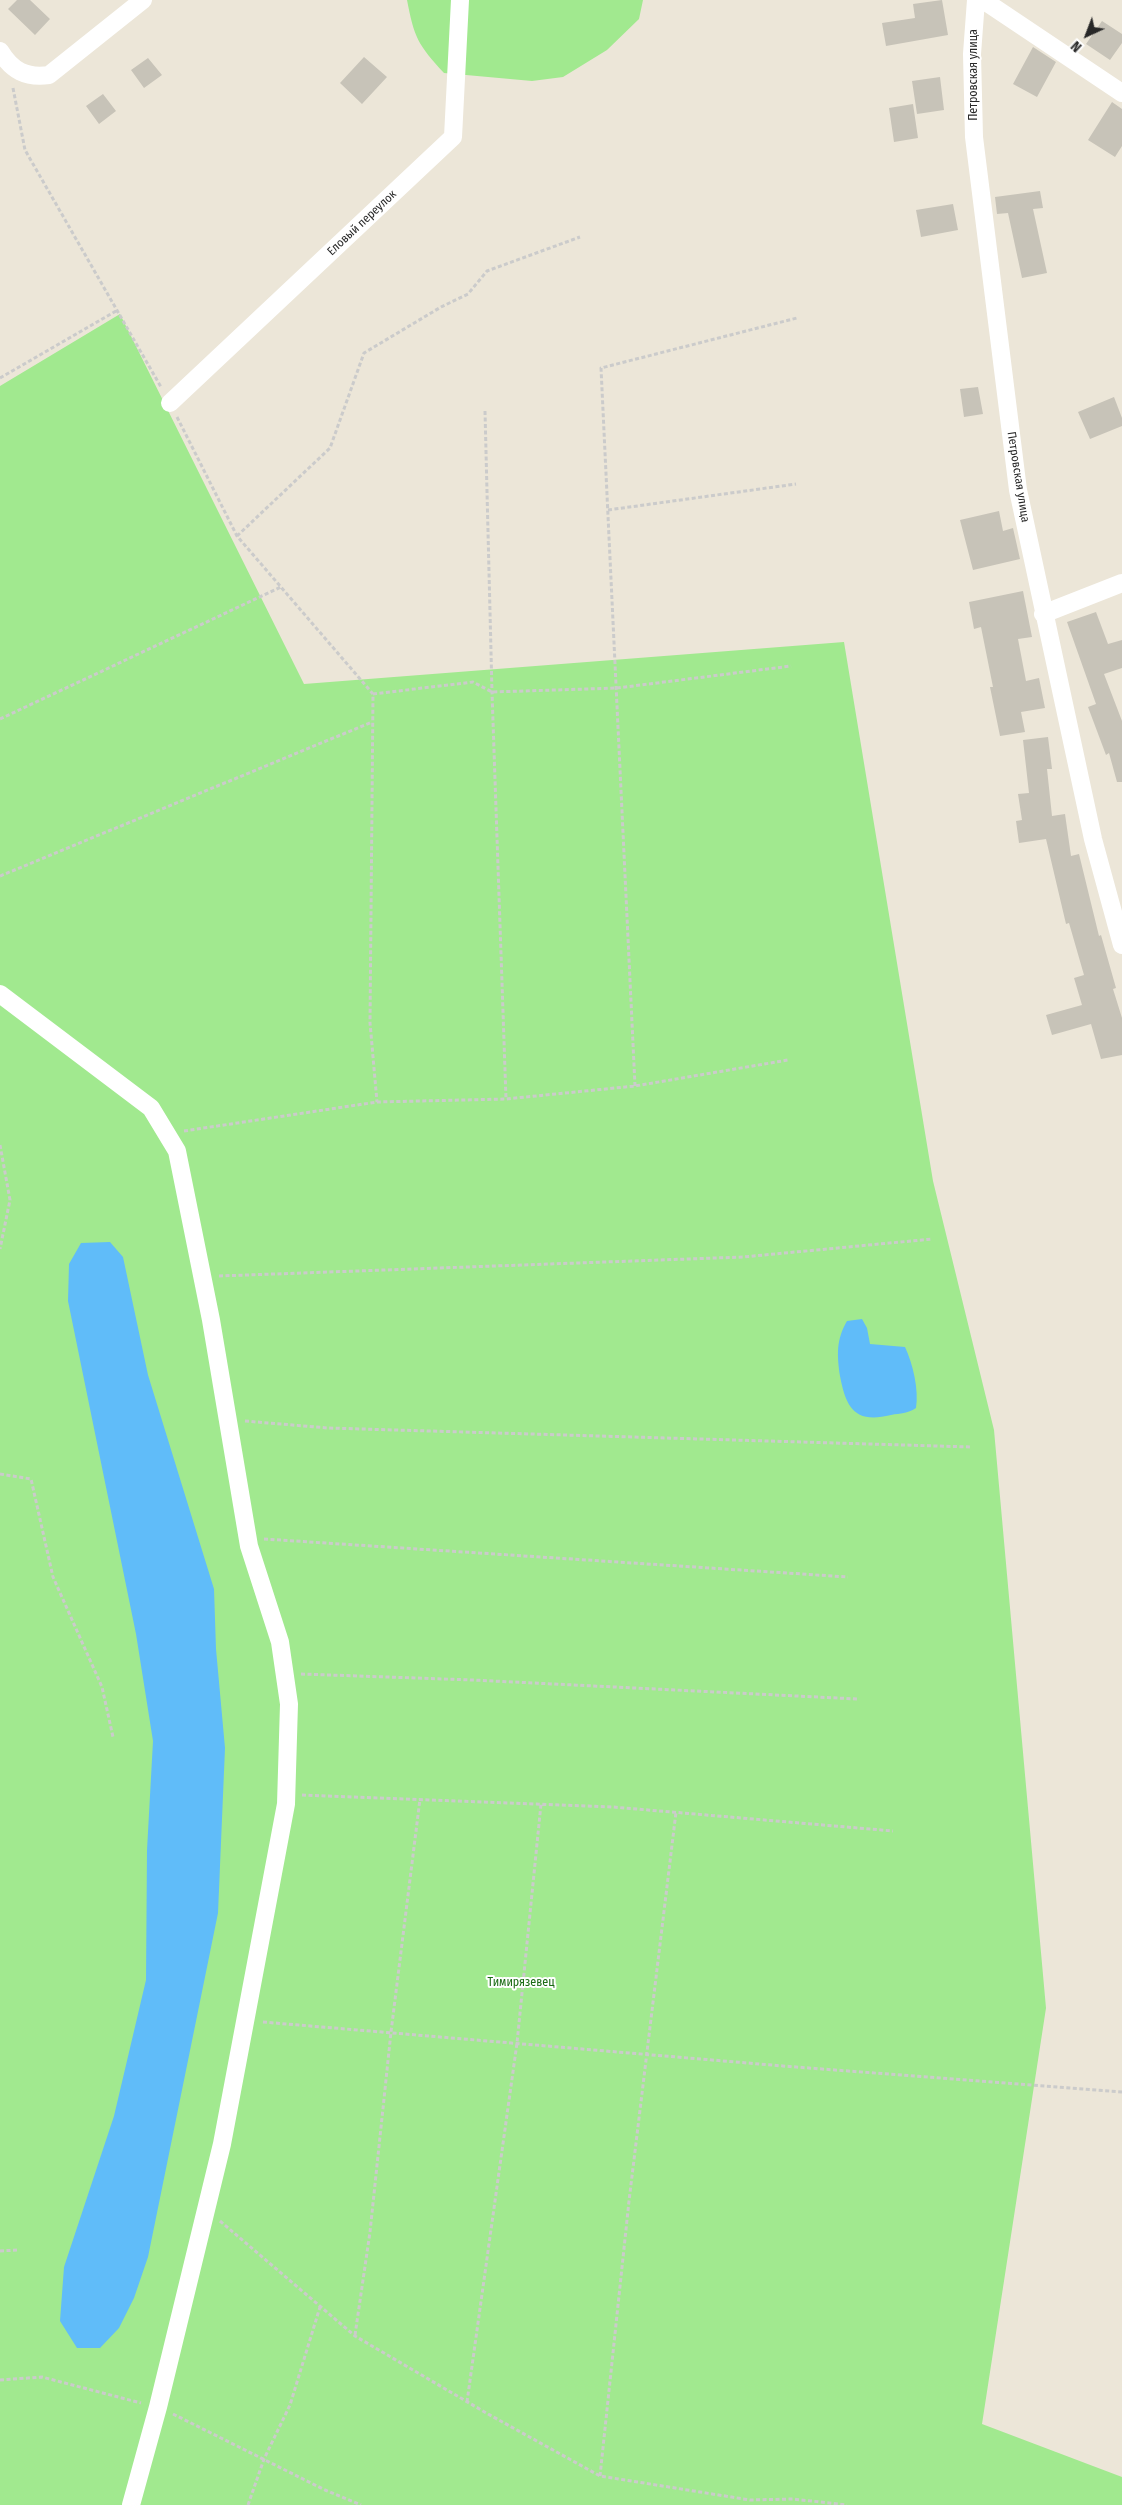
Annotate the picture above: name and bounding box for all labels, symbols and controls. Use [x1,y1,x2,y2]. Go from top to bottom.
north arrow [1062,10,1112,60]
street label: Петровская улица [967,29,981,121]
text: N [1068,37,1085,55]
street label: Еловый переулок [324,187,400,259]
street label: Петровская улица [1004,431,1032,523]
park label: Тимирязевец [487,1976,555,1990]

